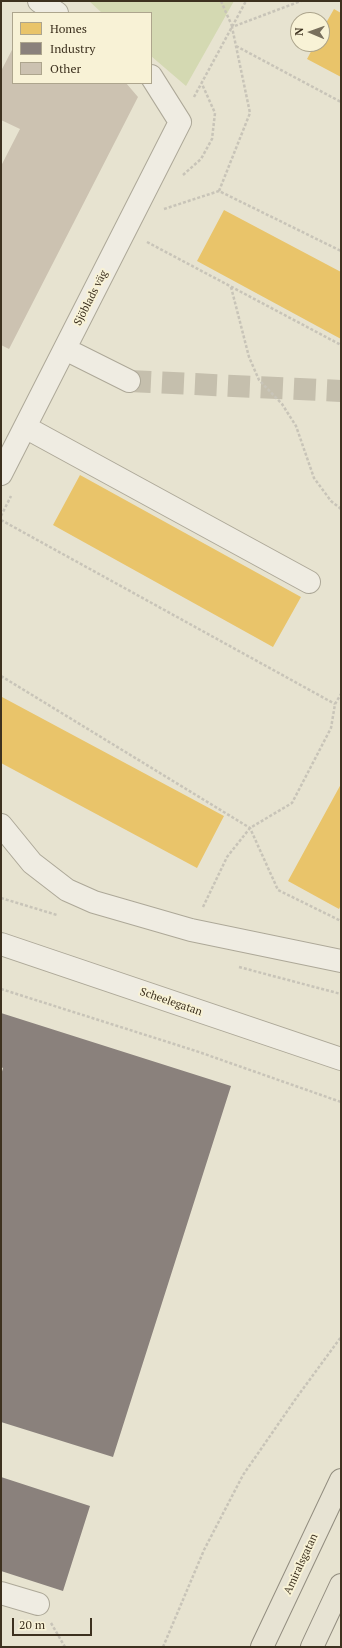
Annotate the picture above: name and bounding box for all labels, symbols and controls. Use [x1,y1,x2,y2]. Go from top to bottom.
legend [12,12,152,84]
north arrow [290,12,330,52]
text: Homes [50,21,87,36]
text: N [292,27,306,36]
text: Industry [50,41,95,56]
text: Other [50,61,81,76]
street label: Sjöblads väg [71,268,111,328]
street label: Scheelegatan [138,985,204,1019]
street label: Amiralsgatan [281,1531,321,1597]
scale bar [14,1610,94,1636]
text: 20 m [19,1617,45,1632]

